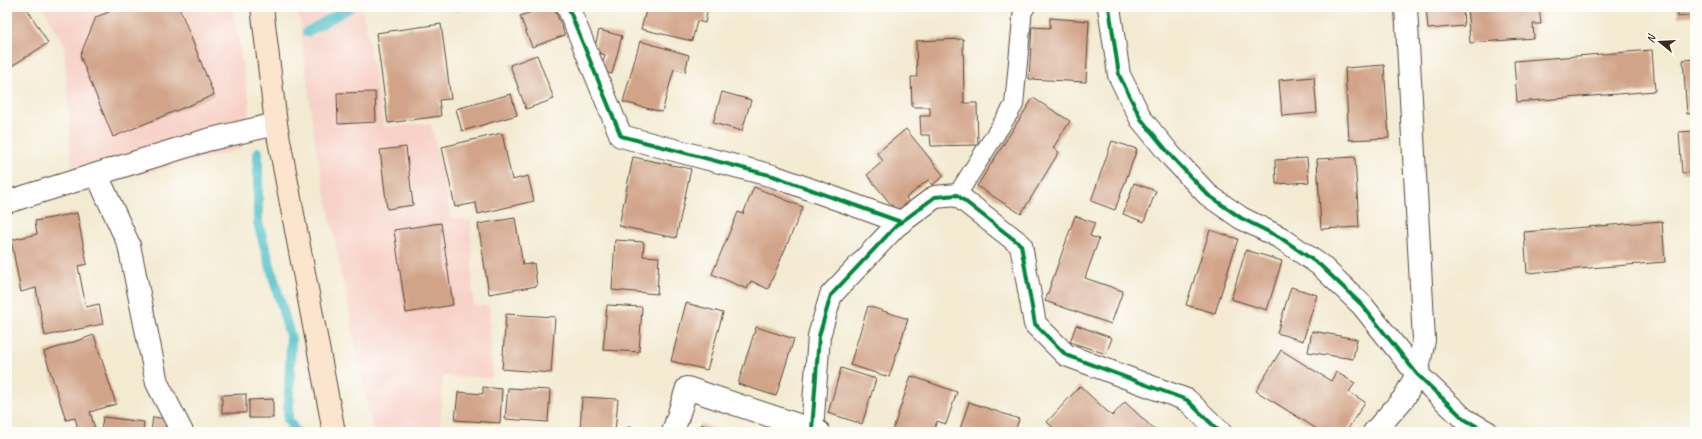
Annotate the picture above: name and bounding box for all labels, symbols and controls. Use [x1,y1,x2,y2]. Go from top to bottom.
north arrow [1640,22,1680,62]
text: N [1643,31,1659,44]

